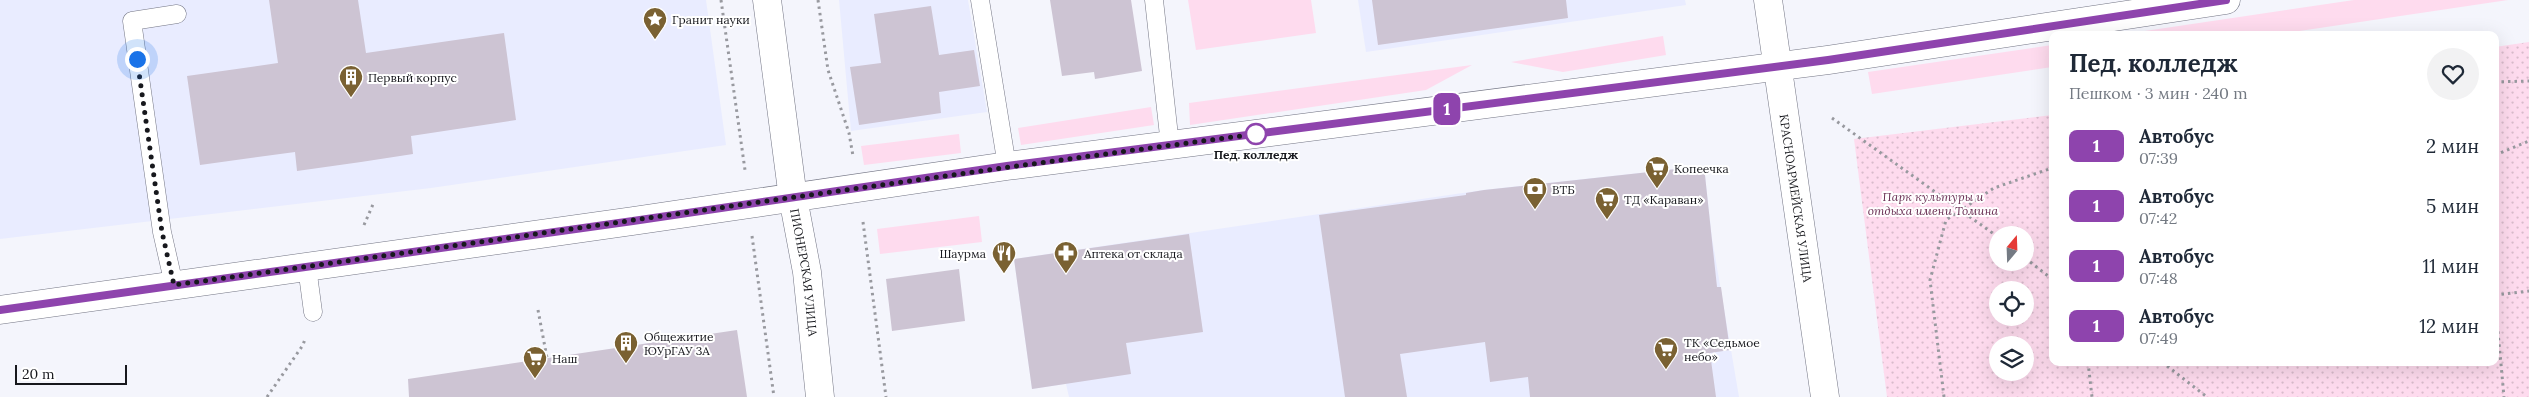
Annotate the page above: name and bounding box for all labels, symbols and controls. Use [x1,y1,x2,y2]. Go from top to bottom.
place icon: Гранит науки [642,6,668,40]
place label: Гранит науки [672,12,750,27]
your location [125,47,150,72]
text: Пед. колледж [2069,48,2238,79]
button: heart [2427,48,2479,100]
building icon: Первый корпус [338,64,364,98]
place label: Первый корпус [368,70,457,85]
text: Пешком · 3 мин · 240 m [2069,83,2248,103]
line badge: 1 [1431,93,1463,125]
text: 1 [1443,97,1451,120]
street label: КРАСНОАРМЕЙСКАЯ УЛИЦА [1777,113,1816,284]
marker: Пед. колледж [1245,123,1267,145]
text: Автобус [2139,124,2214,148]
text: 1 [2093,134,2100,157]
text: 2 мин [2426,134,2479,158]
place label: Пед. колледж [1214,147,1299,162]
text: 07:39 [2139,148,2178,168]
supermarket icon: Копеечка [1644,155,1670,189]
place label: Копеечка [1674,161,1729,176]
bank icon: ВТБ [1522,176,1548,210]
place label: ВТБ [1552,182,1575,197]
text: Автобус [2139,184,2214,208]
supermarket icon: ТД «Караван» [1594,186,1620,220]
park label: Парк культуры и отдыха имени Томина [1868,189,1999,218]
place label: ТД «Караван» [1624,192,1704,207]
text: 1 [2093,194,2100,217]
text: 5 мин [2426,194,2479,218]
street label: ПИОНЕРСКАЯ УЛИЦА [788,207,821,337]
text: 07:42 [2139,208,2177,228]
north arrow [1989,226,2034,271]
map controls [1989,226,2034,381]
restaurant icon: Шаурма [991,240,1017,274]
pharmacy icon: Аптека от склада [1053,240,1079,274]
text: Автобус [2139,244,2214,268]
place label: Шаурма [939,246,986,261]
place label: Аптека от склада [1083,246,1183,261]
text: 1 [2093,254,2100,277]
text: 11 мин [2422,254,2479,278]
text: 07:48 [2139,268,2178,288]
button: locate [1989,281,2034,326]
text: Автобус [2139,304,2214,328]
text: 1 [2093,314,2100,337]
text: 12 мин [2419,314,2479,338]
text: 07:49 [2139,328,2178,348]
place label: Общежитие ЮУрГАУ 3А [644,329,714,358]
building icon: Общежитие ЮУрГАУ 3А [613,330,639,364]
place label: ТК «Седьмое небо» [1684,335,1760,364]
supermarket icon: ТК «Седьмое небо» [1653,336,1679,370]
button: layers [1989,336,2034,381]
supermarket icon: Наш [522,345,548,379]
place label: Наш [552,351,577,366]
scale bar [15,362,128,385]
text: 20 m [22,365,54,383]

